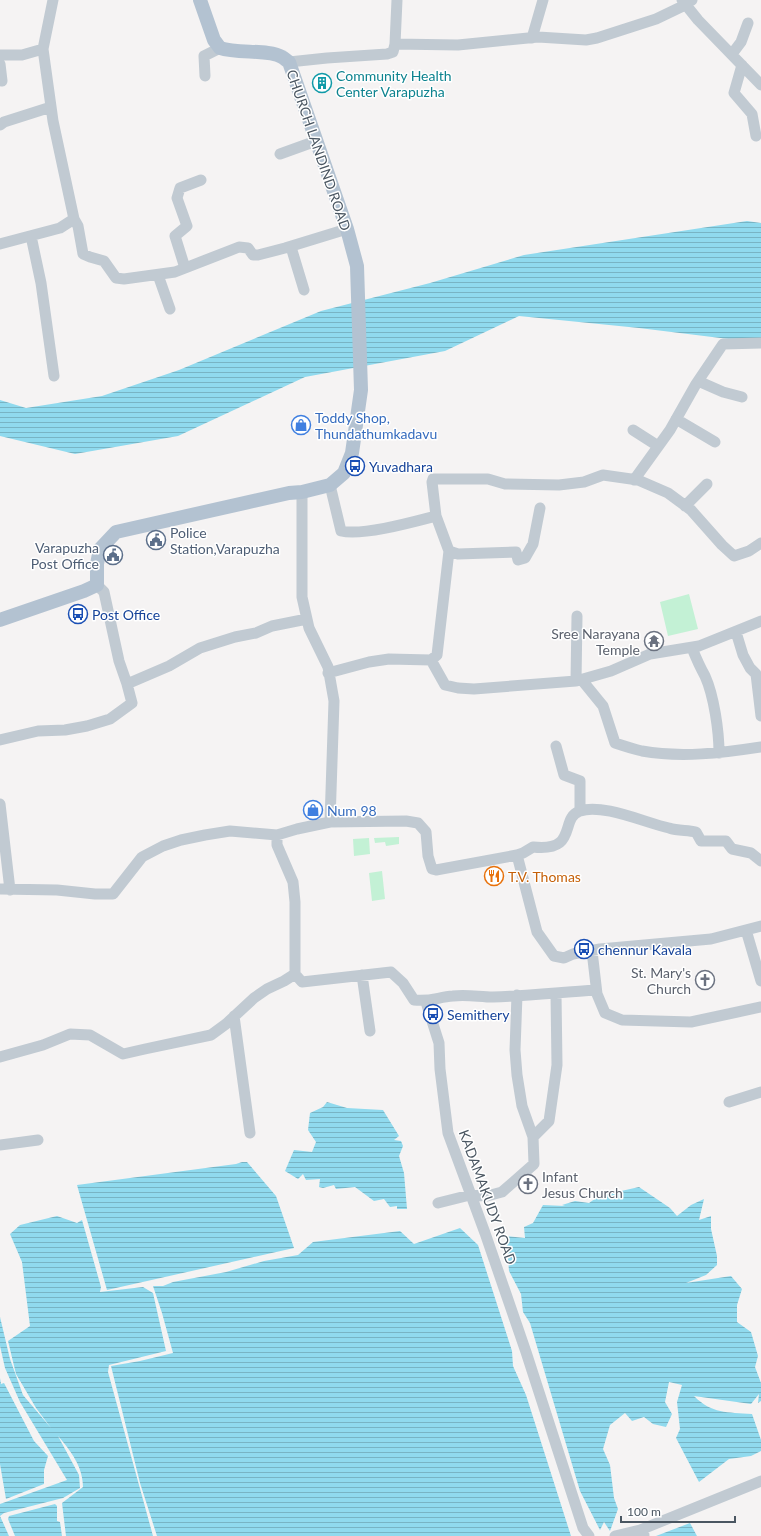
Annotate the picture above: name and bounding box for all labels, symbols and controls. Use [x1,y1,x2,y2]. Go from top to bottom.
street label: CHURCH LANDIND ROAD [283,67,355,233]
place label: Community Health Center Varapuzha [336,67,452,100]
building icon: Community Health Center Varapuzha [311,72,333,94]
place label: Toddy Shop, Thundathumkadavu [315,409,437,442]
shop icon: Toddy Shop, Thundathumkadavu [290,414,312,436]
bus stop icon: Yuvadhara [344,455,366,477]
place label: Yuvadhara [369,458,433,475]
place label: Police Station,Varapuzha [170,524,280,557]
public building icon: Police Station,Varapuzha [145,529,167,551]
place label: Varapuzha Post Office [31,539,99,572]
public building icon: Varapuzha Post Office [102,544,124,566]
bus stop icon: Post Office [67,603,89,625]
place label: Post Office [92,606,160,623]
place label: Sree Narayana Temple [551,625,640,658]
temple icon: Sree Narayana Temple [643,630,665,652]
shop icon: Num 98 [302,799,324,821]
place label: Num 98 [327,802,377,819]
restaurant icon: T.V. Thomas [483,865,505,887]
place label: T.V. Thomas [508,868,581,885]
bus stop icon: chennur Kavala [573,938,595,960]
place label: chennur Kavala [598,941,692,958]
place label: St. Mary's Church [631,964,691,997]
church icon: St. Mary's Church [694,969,716,991]
bus stop icon: Semithery [422,1003,444,1025]
place label: Semithery [447,1006,510,1023]
street label: KADAMAKUDY ROAD [456,1127,520,1267]
place label: Infant Jesus Church [542,1168,623,1201]
church icon: Infant Jesus Church [517,1173,539,1195]
scale bar [621,1498,735,1524]
text: 100 m [627,1504,661,1519]

